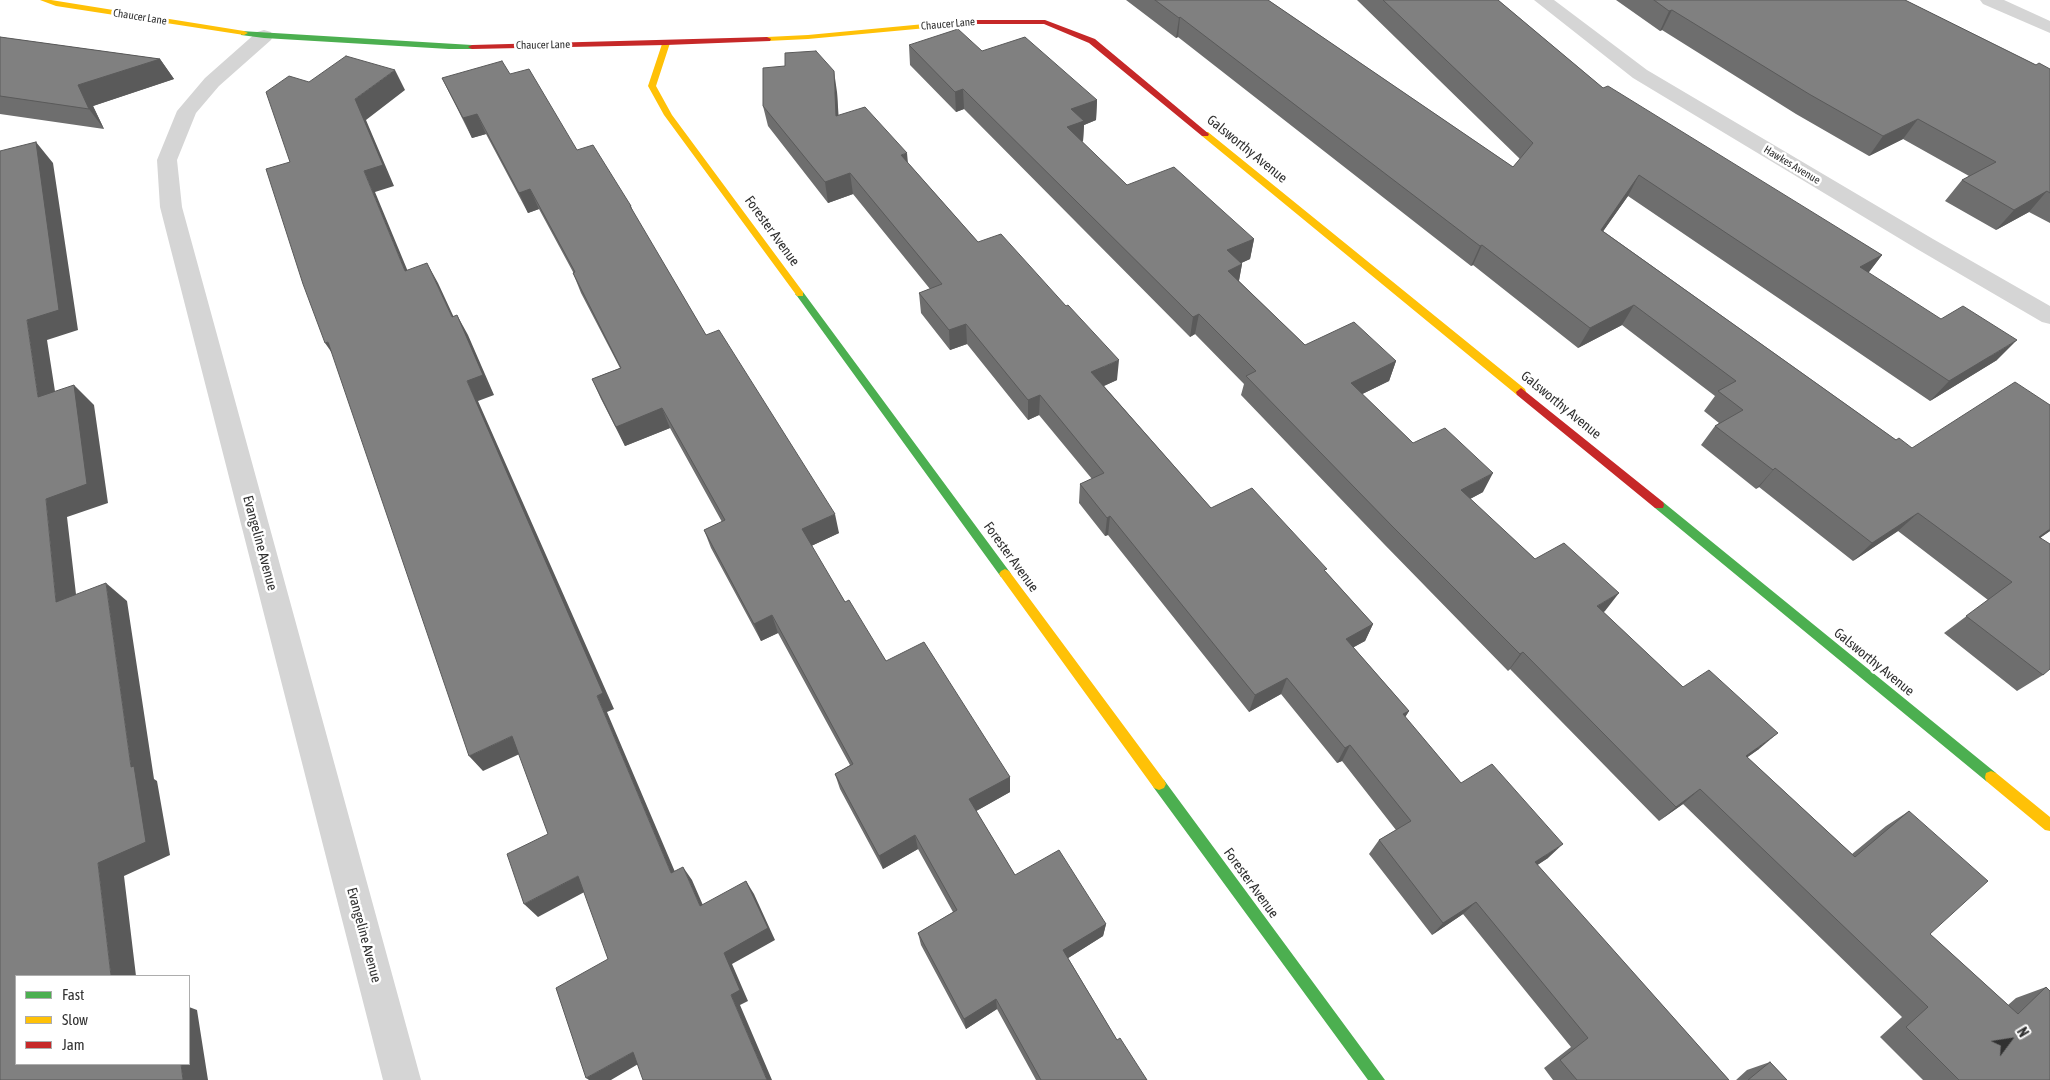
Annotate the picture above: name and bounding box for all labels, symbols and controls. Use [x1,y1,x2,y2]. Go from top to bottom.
street label: Chaucer Lane [112,6,168,28]
street label: Chaucer Lane [920,15,976,33]
street label: Chaucer Lane [516,38,570,52]
street label: Galsworthy Avenue [1203,111,1291,187]
street label: Hawkes Avenue [1761,143,1823,187]
street label: Forester Avenue [741,193,803,269]
street label: Galsworthy Avenue [1517,367,1605,443]
street label: Evangeline Avenue [239,494,281,592]
street label: Forester Avenue [980,519,1042,595]
street label: Galsworthy Avenue [1830,624,1918,700]
street label: Forester Avenue [1220,845,1282,921]
street label: Evangeline Avenue [343,886,385,984]
legend [15,975,190,1065]
text: Fast [62,986,84,1003]
text: Slow [62,1011,88,1028]
north arrow [1985,1015,2035,1065]
text: N [2014,1025,2032,1040]
text: Jam [62,1036,85,1053]

